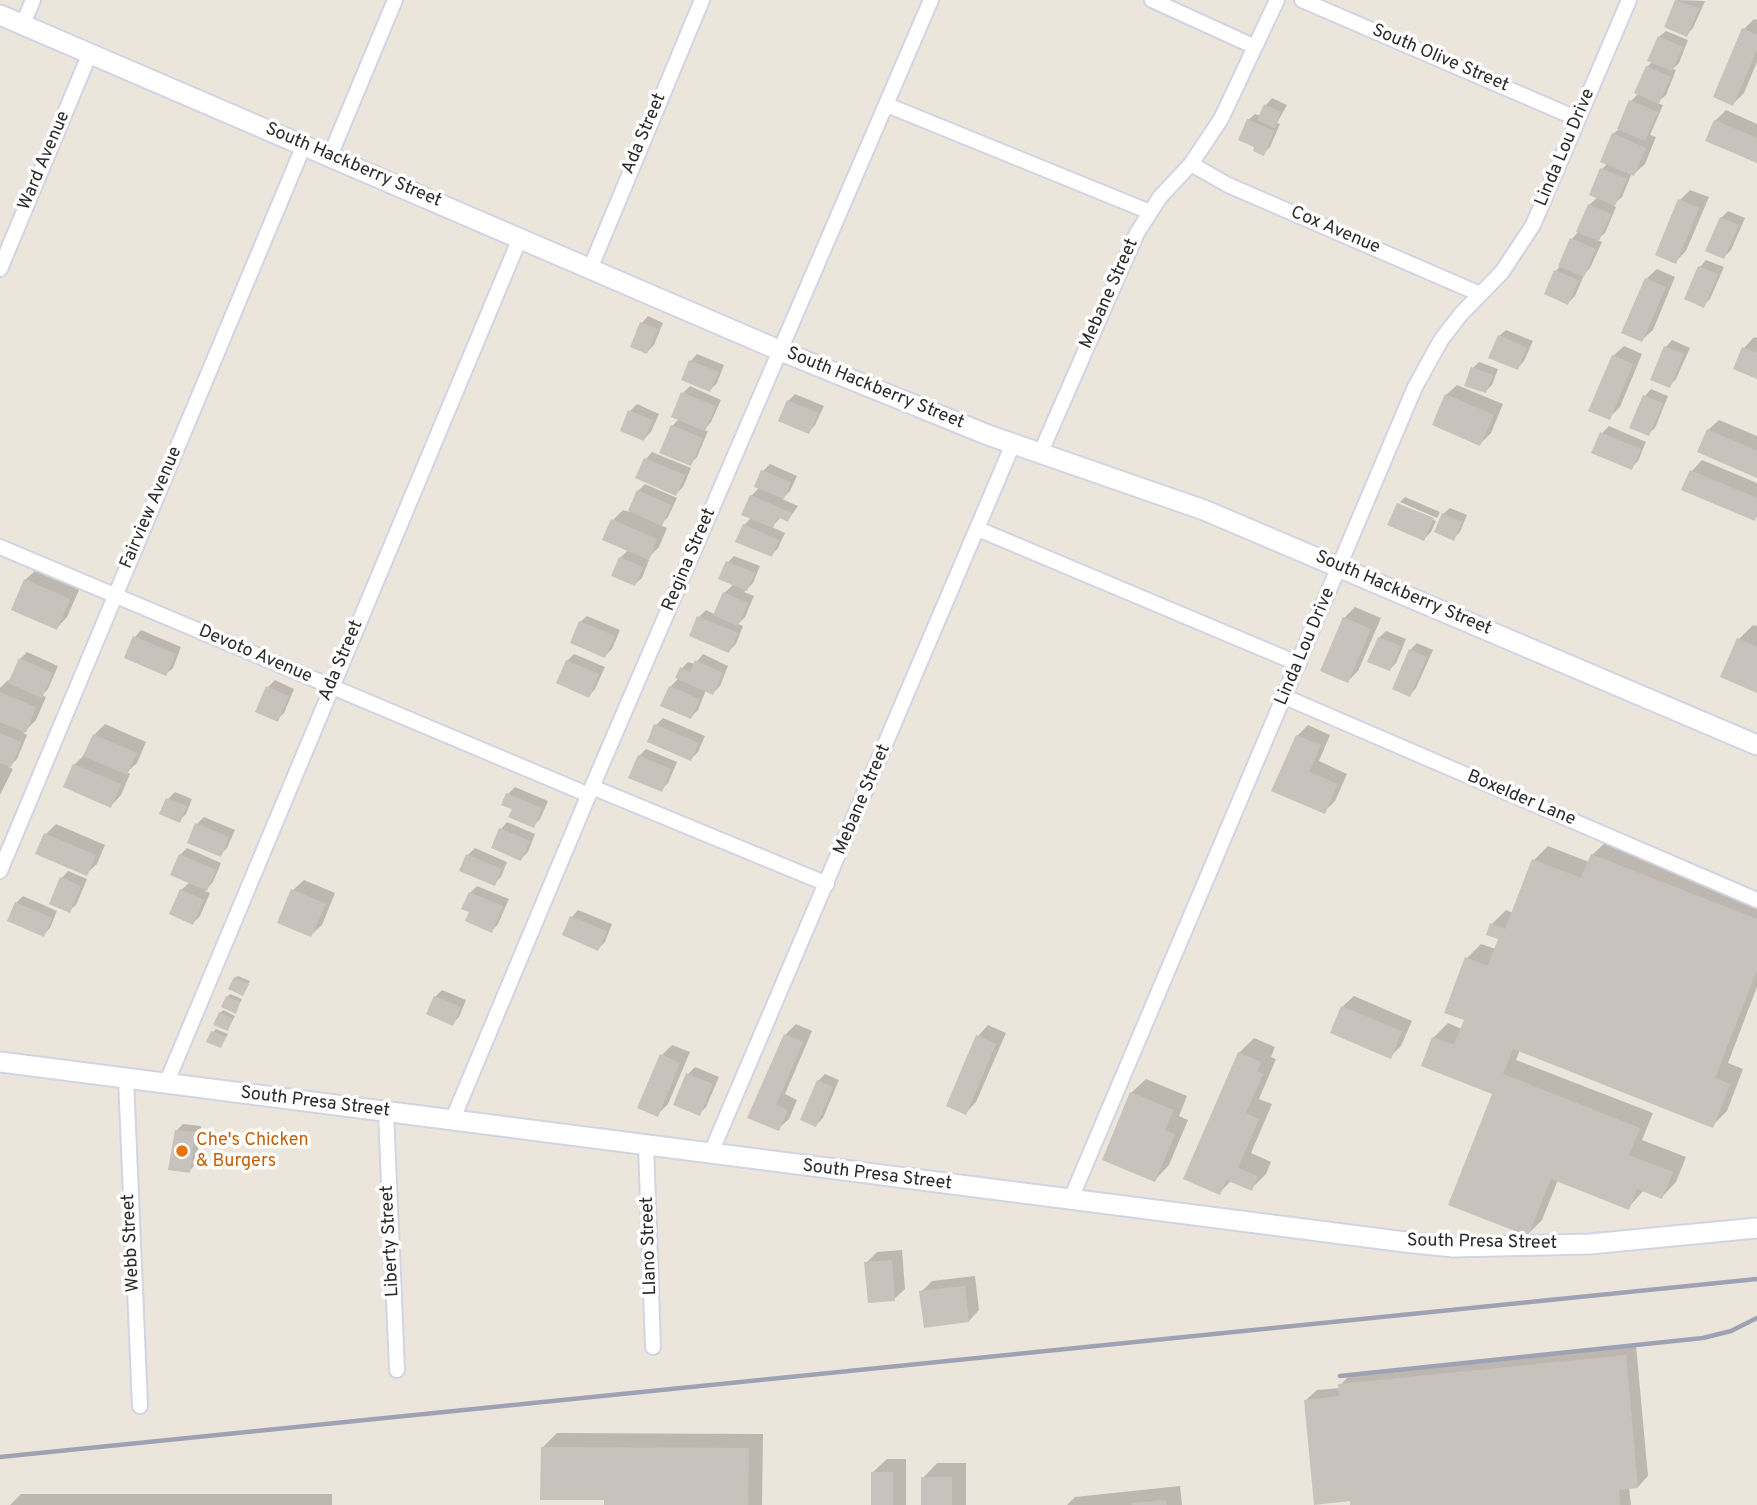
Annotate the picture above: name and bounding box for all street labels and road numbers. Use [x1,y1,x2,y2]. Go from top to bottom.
street label: South Olive Street [1368,20,1512,98]
street label: Linda Lou Drive [1531,86,1601,210]
street label: Ada Street [618,90,672,178]
street label: Ward Avenue [14,108,76,214]
street label: South Hackberry Street [262,119,444,213]
street label: Cox Avenue [1287,202,1383,260]
street label: Mebane Street [1076,236,1144,352]
street label: South Hackberry Street [783,344,967,434]
street label: Fairview Avenue [117,444,187,572]
street label: Regina Street [659,505,721,615]
street label: South Hackberry Street [1312,547,1494,641]
street label: Linda Lou Drive [1271,585,1341,709]
street label: Ada Street [315,617,369,705]
street label: Devoto Avenue [195,621,315,689]
street label: Mebane Street [830,741,896,859]
street label: Boxelder Lane [1463,766,1579,832]
street label: South Presa Street [239,1083,391,1123]
street label: South Presa Street [801,1156,953,1196]
street label: Liberty Street [377,1185,405,1297]
street label: Webb Street [119,1193,145,1293]
street label: Llano Street [637,1196,663,1296]
street label: South Presa Street [1407,1231,1557,1255]

